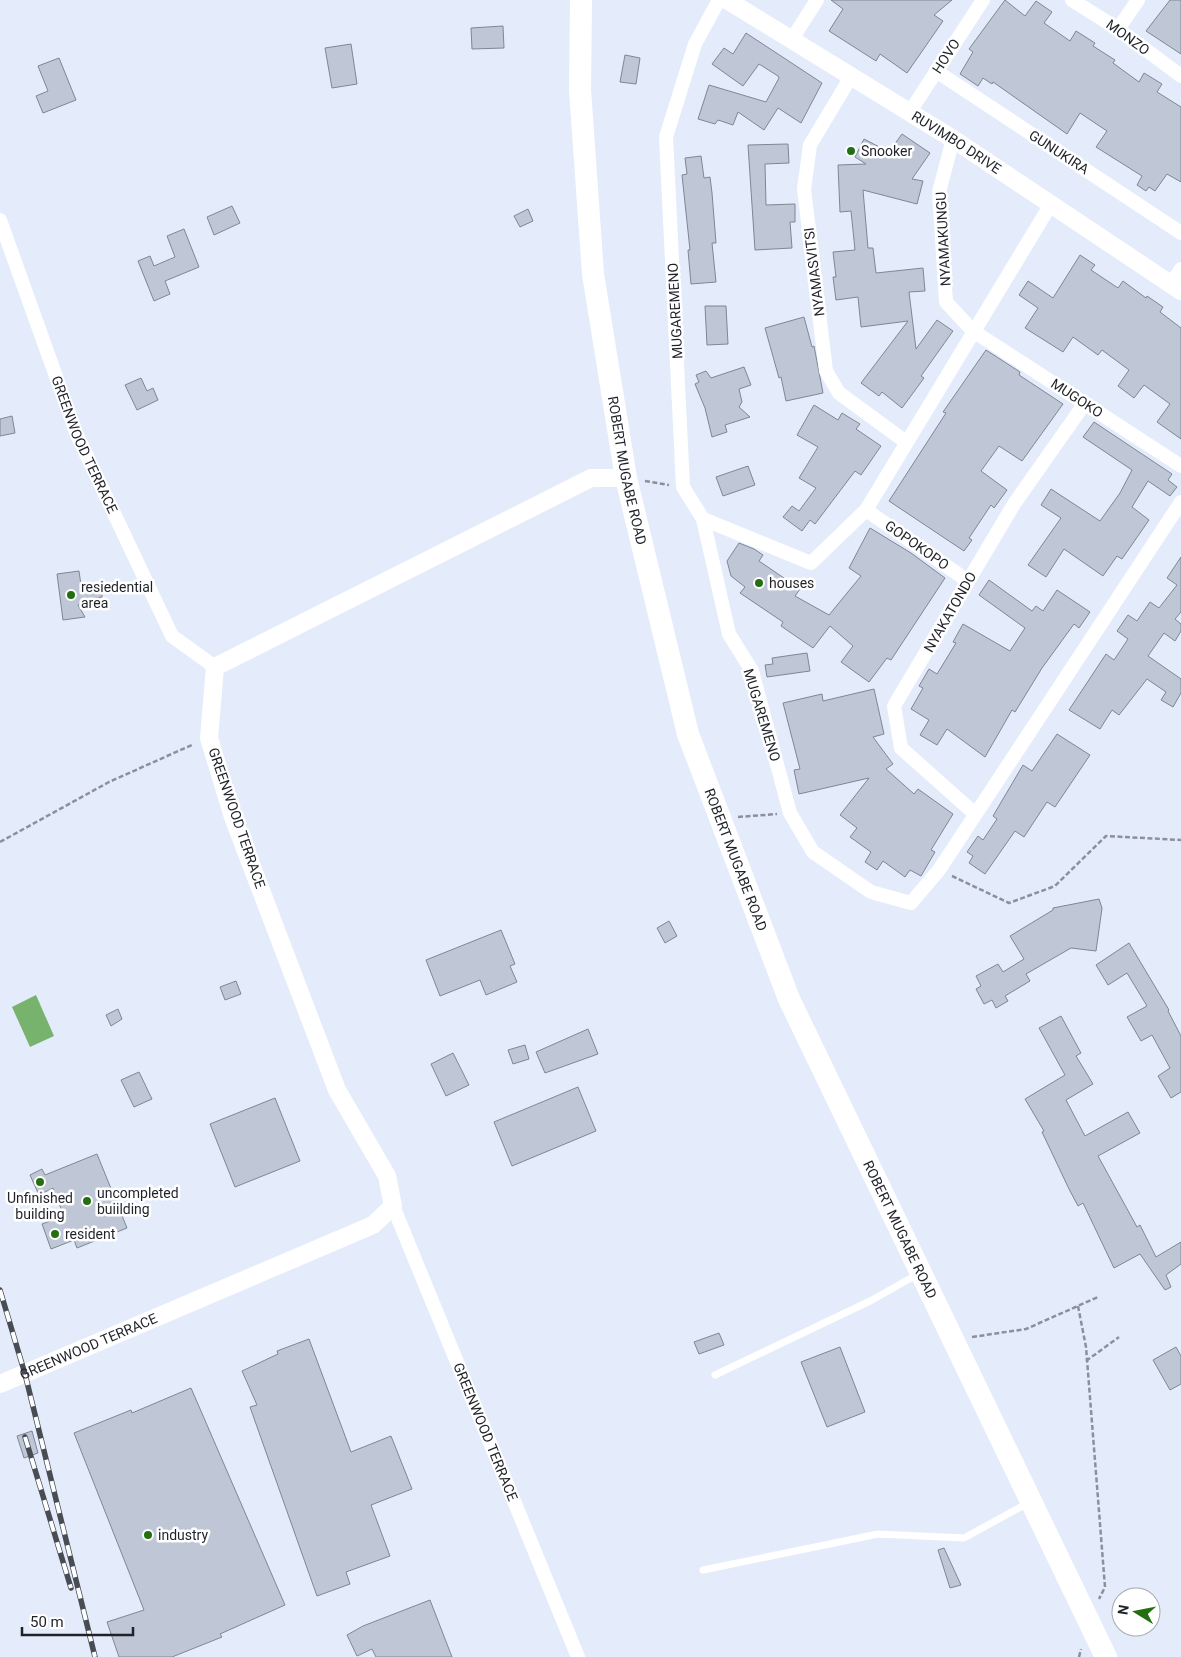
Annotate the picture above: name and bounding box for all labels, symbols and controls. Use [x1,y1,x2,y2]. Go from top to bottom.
street label: MONZO [1103,16,1153,58]
street label: HOVO [929,36,963,76]
street label: RUVIMBO DRIVE [909,108,1004,177]
street label: GUNUKIRA [1026,127,1092,177]
place label: Snooker [861,143,912,159]
marker: Snooker [845,145,857,157]
street label: NYAMAKUNGU [933,191,953,287]
street label: NYAMASVITSI [801,227,827,317]
street label: MUGAREMENO [664,262,686,360]
street label: GREENWOOD TERRACE [48,374,121,516]
street label: MUGOKO [1048,375,1106,421]
street label: ROBERT MUGABE ROAD [605,395,650,546]
street label: GOPOKOPO [882,517,952,573]
street label: NYAKATONDO [920,569,980,655]
place label: houses [769,575,814,591]
marker: houses [753,577,765,589]
place label: resiedential area [81,579,153,611]
marker: resiedential area [65,589,77,601]
street label: MUGAREMENO [740,667,784,763]
street label: GREENWOOD TERRACE [205,746,269,891]
street label: ROBERT MUGABE ROAD [701,786,770,933]
street label: ROBERT MUGABE ROAD [860,1158,940,1301]
marker: Unfinished building [34,1176,46,1188]
place label: uncompleted buiilding [97,1185,179,1217]
place label: Unfinished building [7,1190,73,1222]
marker: uncompleted buiilding [81,1195,93,1207]
place label: resident [65,1226,116,1242]
marker: resident [49,1228,61,1240]
street label: GREENWOOD TERRACE [17,1310,160,1383]
street label: GREENWOOD TERRACE [450,1360,521,1503]
place label: industry [158,1527,208,1543]
marker: industry [142,1529,154,1541]
north arrow [1111,1587,1161,1637]
text: N [1114,1603,1132,1616]
scale bar [22,1604,134,1636]
text: 50 m [30,1613,64,1631]

